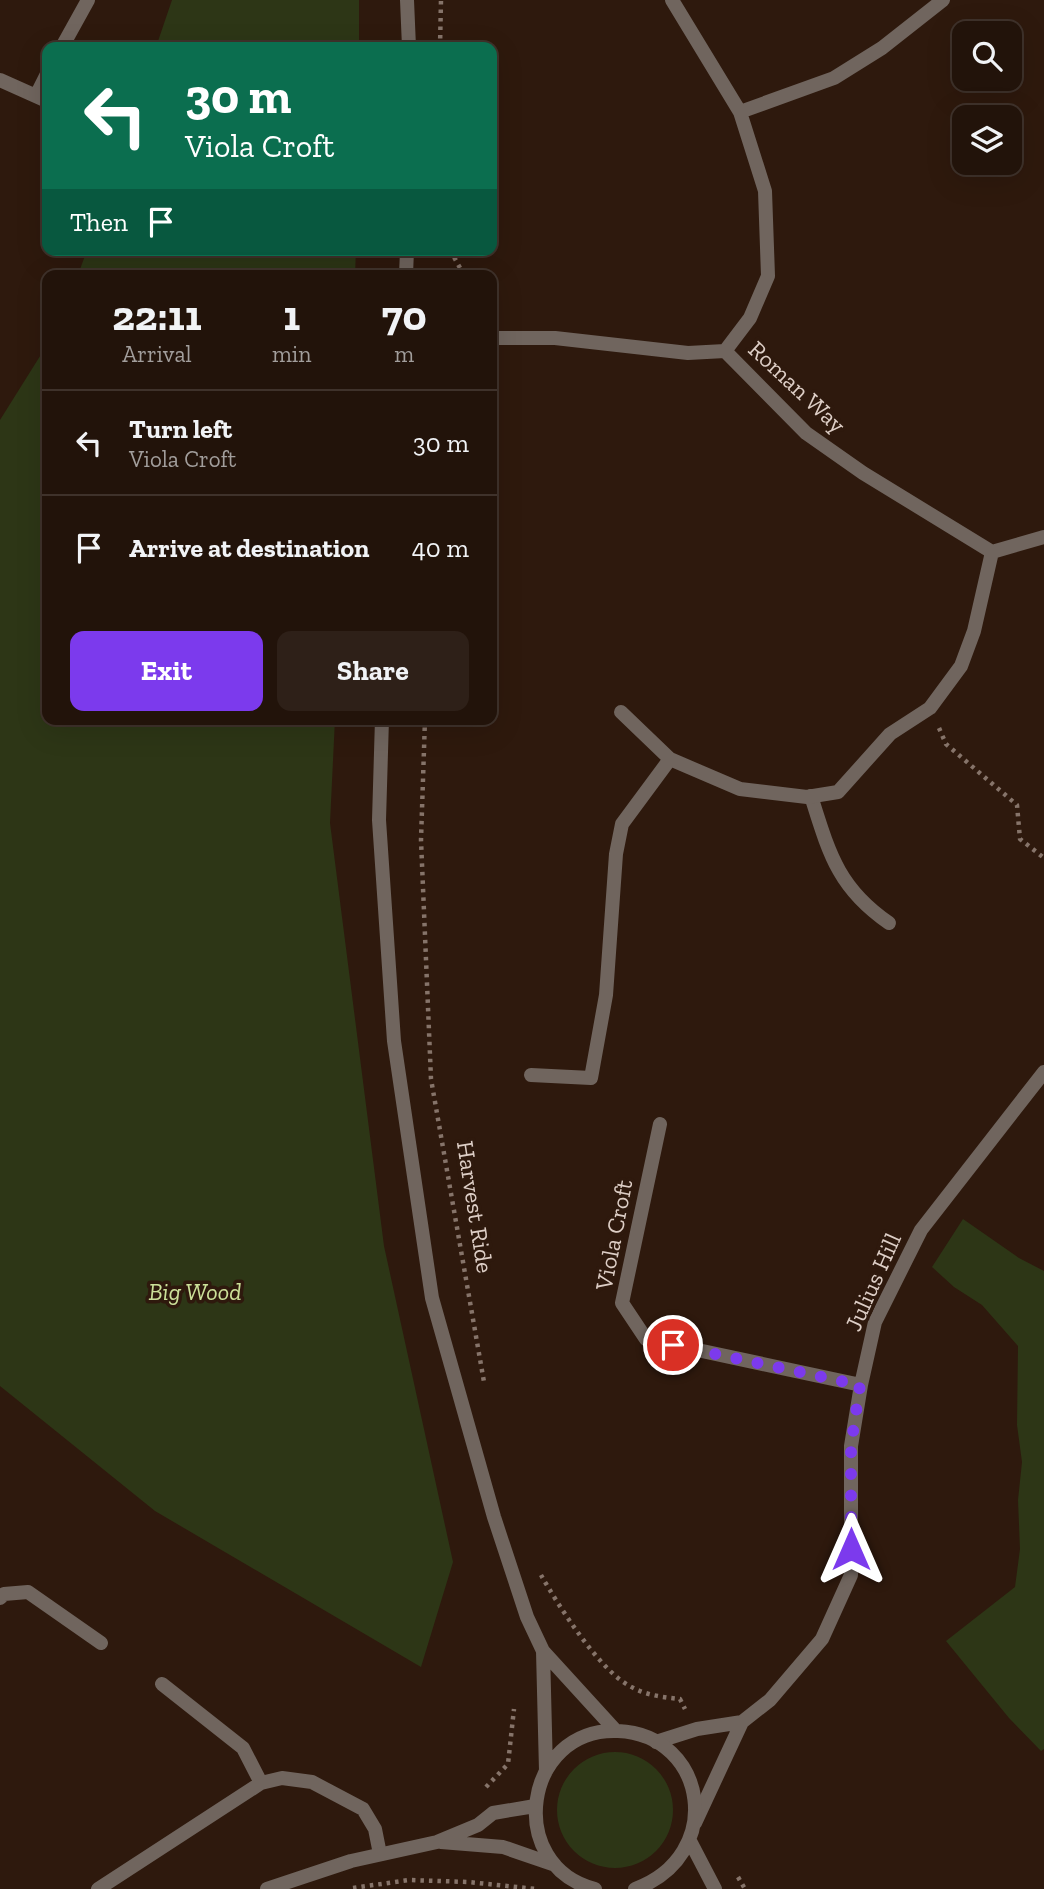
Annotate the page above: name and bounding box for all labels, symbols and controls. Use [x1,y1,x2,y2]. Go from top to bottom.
map controls [952,21,1022,175]
button: search [952,21,1022,91]
text: 30 m [185,67,291,126]
icon: left [70,70,161,161]
button: layers [952,105,1022,175]
text: Viola Croft [185,127,334,165]
icon: arrive [142,203,180,241]
text: Then [70,206,128,238]
text: 22:11 [112,290,202,341]
text: 1 [283,290,300,341]
text: 70 [382,290,427,341]
street label: Roman Way [743,334,852,439]
text: Arrival [122,340,192,368]
text: min [272,340,311,368]
text: m [394,340,414,368]
text: Turn left [129,413,232,445]
icon: left [70,424,108,462]
text: 30 m [413,427,469,459]
text: Viola Croft [129,445,236,473]
icon: arrive [70,529,108,567]
text: Arrive at destination [129,532,369,564]
text: 40 m [412,532,469,564]
button: Exit [70,631,263,711]
button: Share [277,631,469,711]
street label: Harvest Ride [451,1139,500,1275]
street label: Viola Croft [588,1177,638,1294]
street label: Julius Hill [838,1228,907,1335]
park label: Big Wood [149,1277,241,1306]
pin [643,1315,703,1375]
icon: arrive [654,1326,692,1364]
position arrow [814,1512,888,1586]

